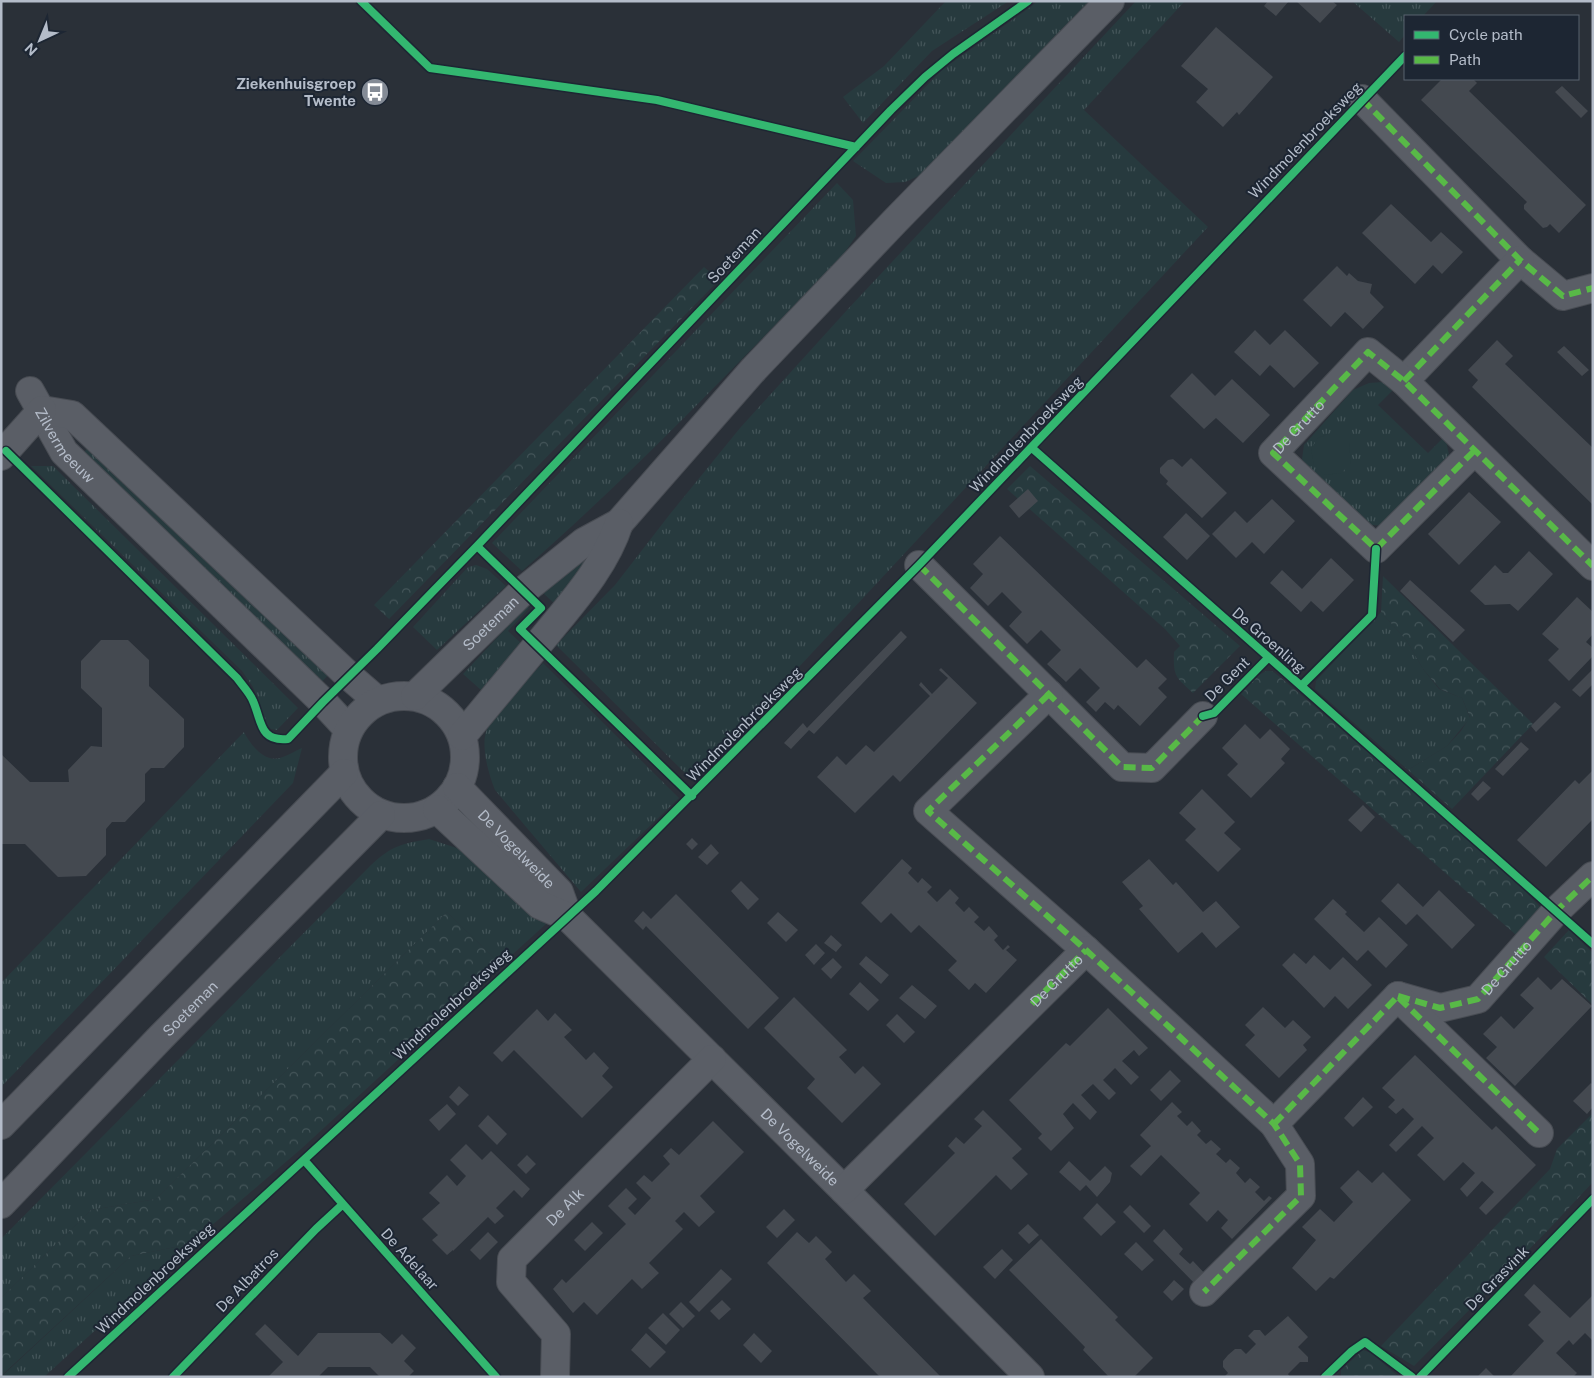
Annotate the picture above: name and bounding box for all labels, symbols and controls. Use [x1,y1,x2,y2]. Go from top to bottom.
north arrow [15,15,65,65]
legend [1404,15,1579,80]
text: Cycle path [1449,26,1523,43]
text: N [21,40,40,59]
text: Path [1449,51,1481,68]
place label: Ziekenhuisgroep Twente [236,75,356,109]
bus stop icon: Ziekenhuisgroep Twente [360,77,390,107]
street label: Windmolenbroeksweg [1245,78,1365,202]
street label: Soeteman [704,223,764,287]
street label: Windmolenbroeksweg [966,372,1086,496]
street label: De Grutto [1269,396,1327,457]
street label: Zilvermeeuw [32,405,99,486]
street label: Soeteman [459,592,522,654]
street label: De Groenling [1229,604,1309,676]
street label: De Gent [1201,653,1253,705]
street label: Windmolenbroeksweg [683,663,805,785]
street label: De Vogelweide [475,806,559,892]
street label: De Grutto [1477,937,1535,998]
street label: Windmolenbroeksweg [389,945,515,1063]
street label: De Grutto [1026,950,1086,1010]
street label: Soeteman [159,977,221,1039]
street label: De Vogelweide [758,1104,843,1189]
street label: De Alk [542,1184,587,1229]
street label: Windmolenbroeksweg [92,1219,218,1337]
street label: De Adelaar [378,1225,442,1293]
street label: De Grasvink [1462,1242,1532,1314]
street label: De Albatros [212,1245,282,1315]

